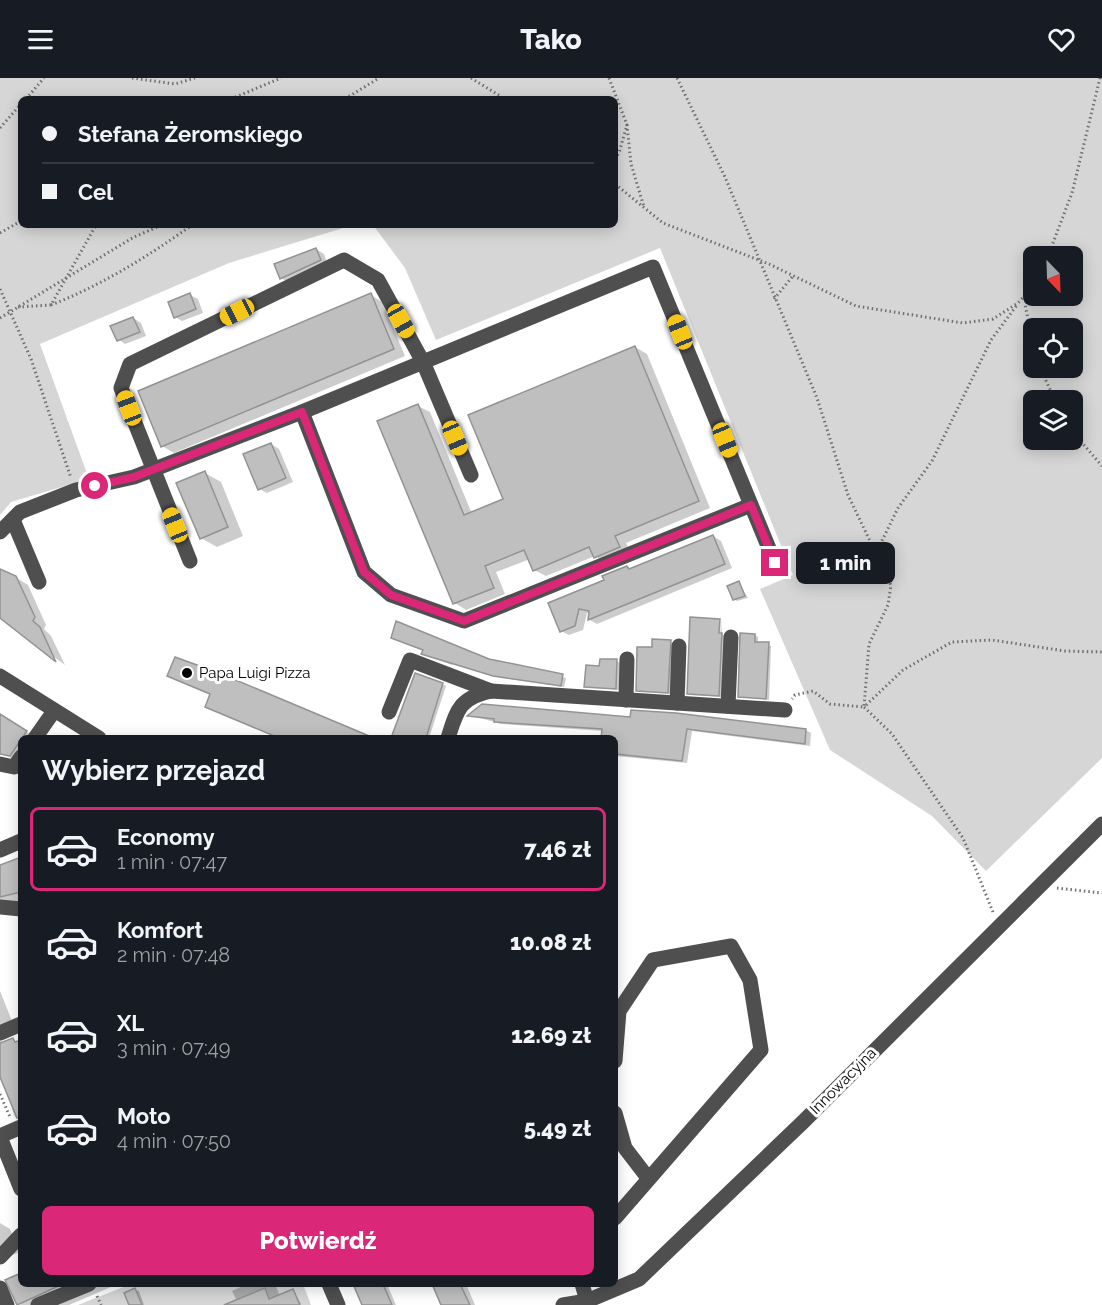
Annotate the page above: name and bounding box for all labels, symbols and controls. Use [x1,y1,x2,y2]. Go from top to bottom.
icon: menu [24,23,57,56]
icon: heart [1045,23,1078,56]
text: Tako [520,24,582,55]
text: Stefana Żeromskiego [78,121,303,147]
text: Cel [78,179,113,205]
north arrow [1023,246,1083,306]
map controls [1023,246,1083,450]
car [217,296,257,328]
car [384,301,418,341]
car [665,312,695,352]
button: locate [1023,318,1083,378]
car [114,388,144,428]
button: layers [1023,390,1083,450]
car [440,418,470,458]
car [710,420,740,460]
route start [81,472,108,499]
car [160,505,190,545]
callout: 1 min [796,542,895,584]
route end [761,549,788,576]
text: 1 min [820,551,871,575]
place label: Papa Luigi Pizza [199,664,310,682]
marker: Papa Luigi Pizza [180,666,194,680]
text: Wybierz przejazd [42,755,265,786]
icon: car [45,822,99,876]
text: Economy [117,824,215,850]
text: 7.46 zł [524,836,591,862]
text: 1 min · 07:47 [117,850,227,874]
icon: car [45,915,99,969]
text: Komfort [117,917,203,943]
text: 10.08 zł [510,929,591,955]
text: 2 min · 07:48 [117,943,230,967]
icon: car [45,1008,99,1062]
text: XL [117,1010,144,1036]
text: 12.69 zł [511,1022,591,1048]
text: 3 min · 07:49 [117,1036,230,1060]
street label: Innowacyjna [806,1044,880,1118]
icon: car [45,1101,99,1155]
text: Moto [117,1103,171,1129]
text: 5.49 zł [524,1115,591,1141]
text: 4 min · 07:50 [117,1129,231,1153]
button: Potwierdź [42,1206,594,1275]

